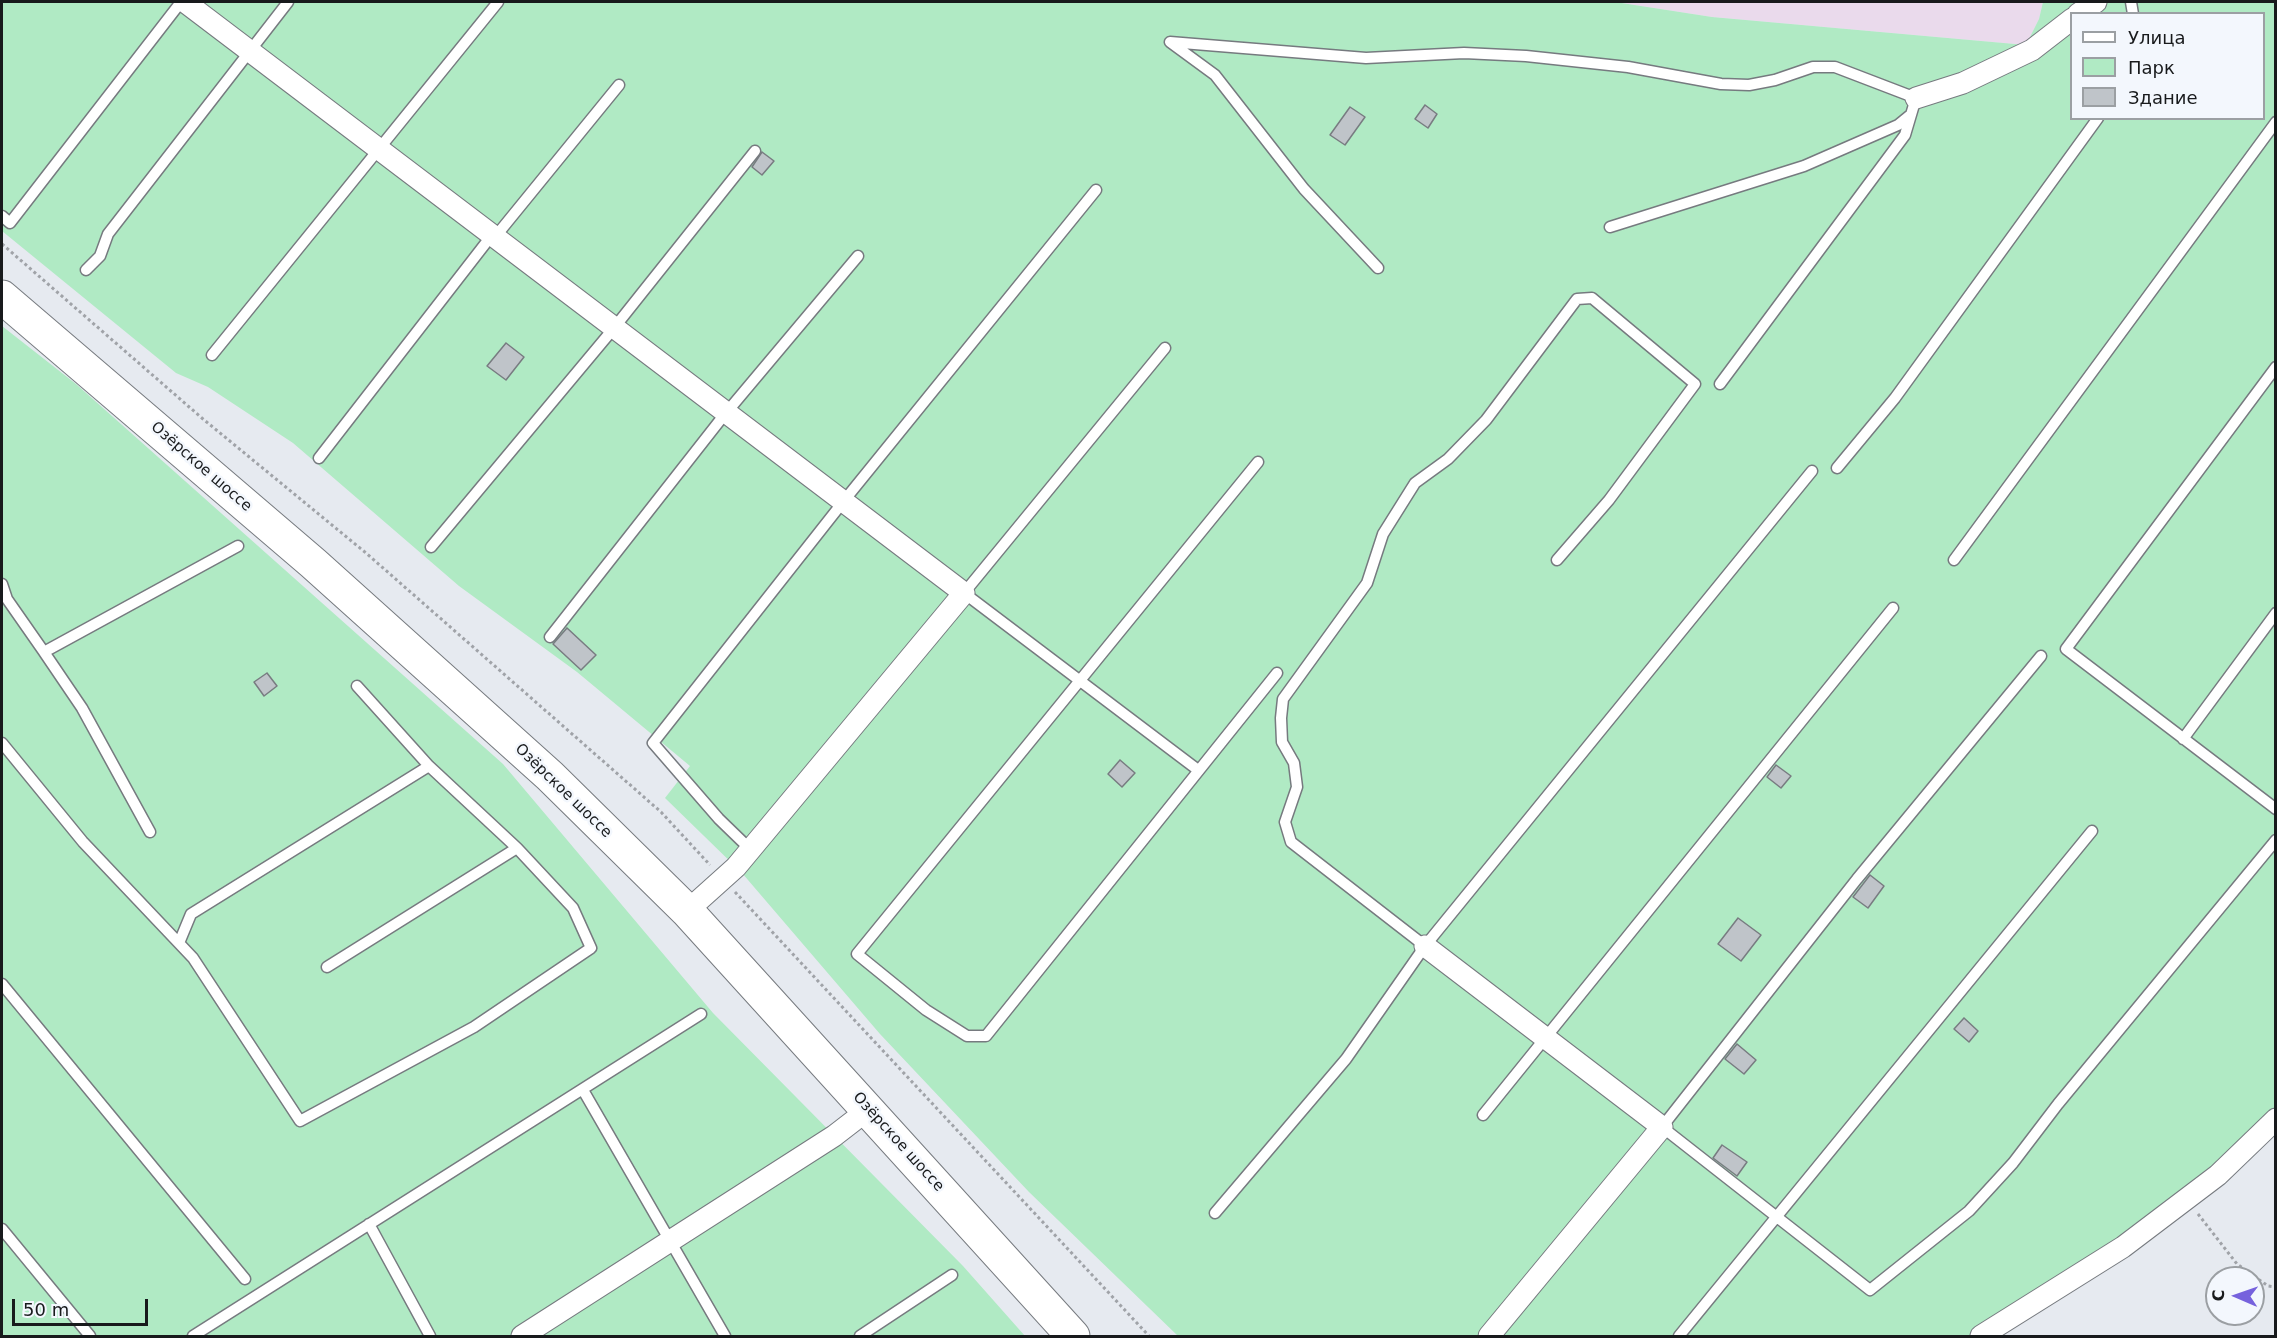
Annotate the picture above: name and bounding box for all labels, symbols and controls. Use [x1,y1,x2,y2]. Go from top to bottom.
legend [2070,12,2265,120]
text: Улица [2128,27,2185,48]
text: Парк [2128,57,2175,78]
text: Здание [2128,87,2198,108]
street label: Озёрское шоссе [147,418,255,516]
street label: Озёрское шоссе [511,740,615,842]
street label: Озёрское шоссе [849,1089,947,1195]
north arrow [2205,1266,2265,1326]
scale bar [15,1287,152,1325]
text: С [2209,1289,2228,1302]
text: 50 m [23,1299,69,1320]

